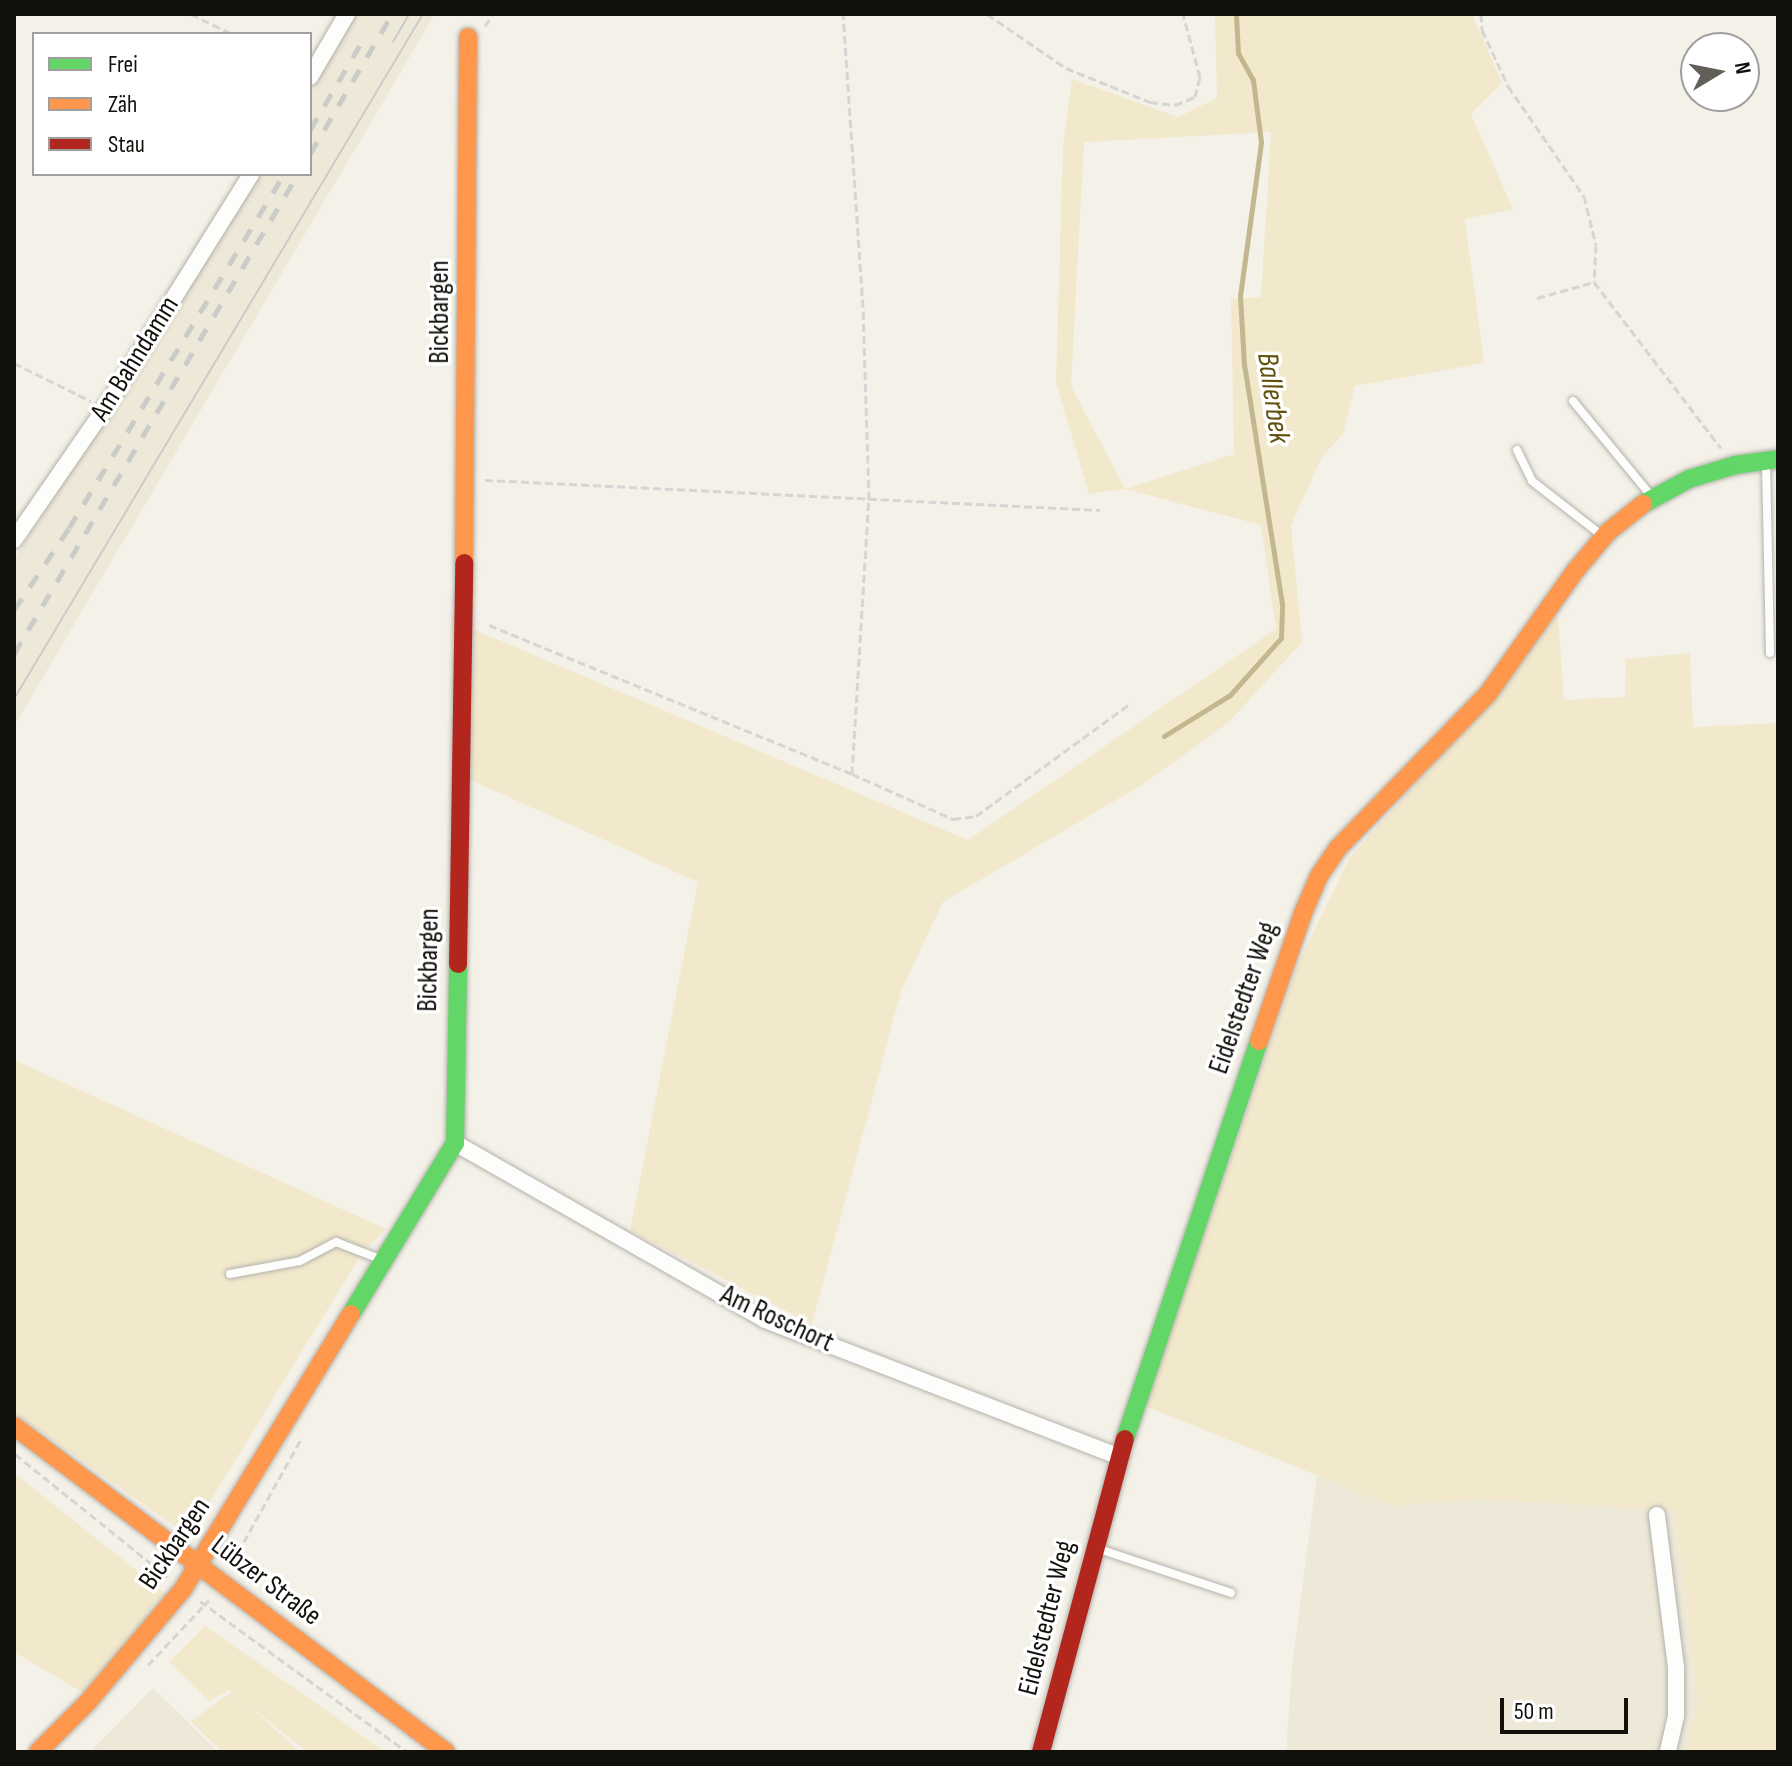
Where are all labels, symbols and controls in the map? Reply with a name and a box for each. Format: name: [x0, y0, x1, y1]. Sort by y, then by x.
legend: [32, 32, 312, 176]
north arrow: [1680, 32, 1760, 112]
text: Frei: [108, 50, 138, 79]
text: N: [1728, 60, 1756, 76]
text: Zäh: [108, 90, 137, 119]
text: Stau: [108, 130, 145, 159]
street label: Bickbargen: [423, 260, 457, 364]
street label: Am Bahndamm: [83, 290, 187, 428]
water label: Ballerbek: [1249, 350, 1297, 446]
street label: Bickbargen: [411, 908, 447, 1012]
street label: Eidelstedter Weg: [1202, 918, 1286, 1078]
street label: Am Roschort: [715, 1278, 839, 1360]
street label: Bickbargen: [132, 1492, 218, 1596]
street label: Lübzer Straße: [204, 1529, 328, 1633]
street label: Eidelstedter Weg: [1012, 1537, 1082, 1699]
scale bar: [1504, 1682, 1632, 1732]
text: 50 m: [1514, 1697, 1554, 1726]

